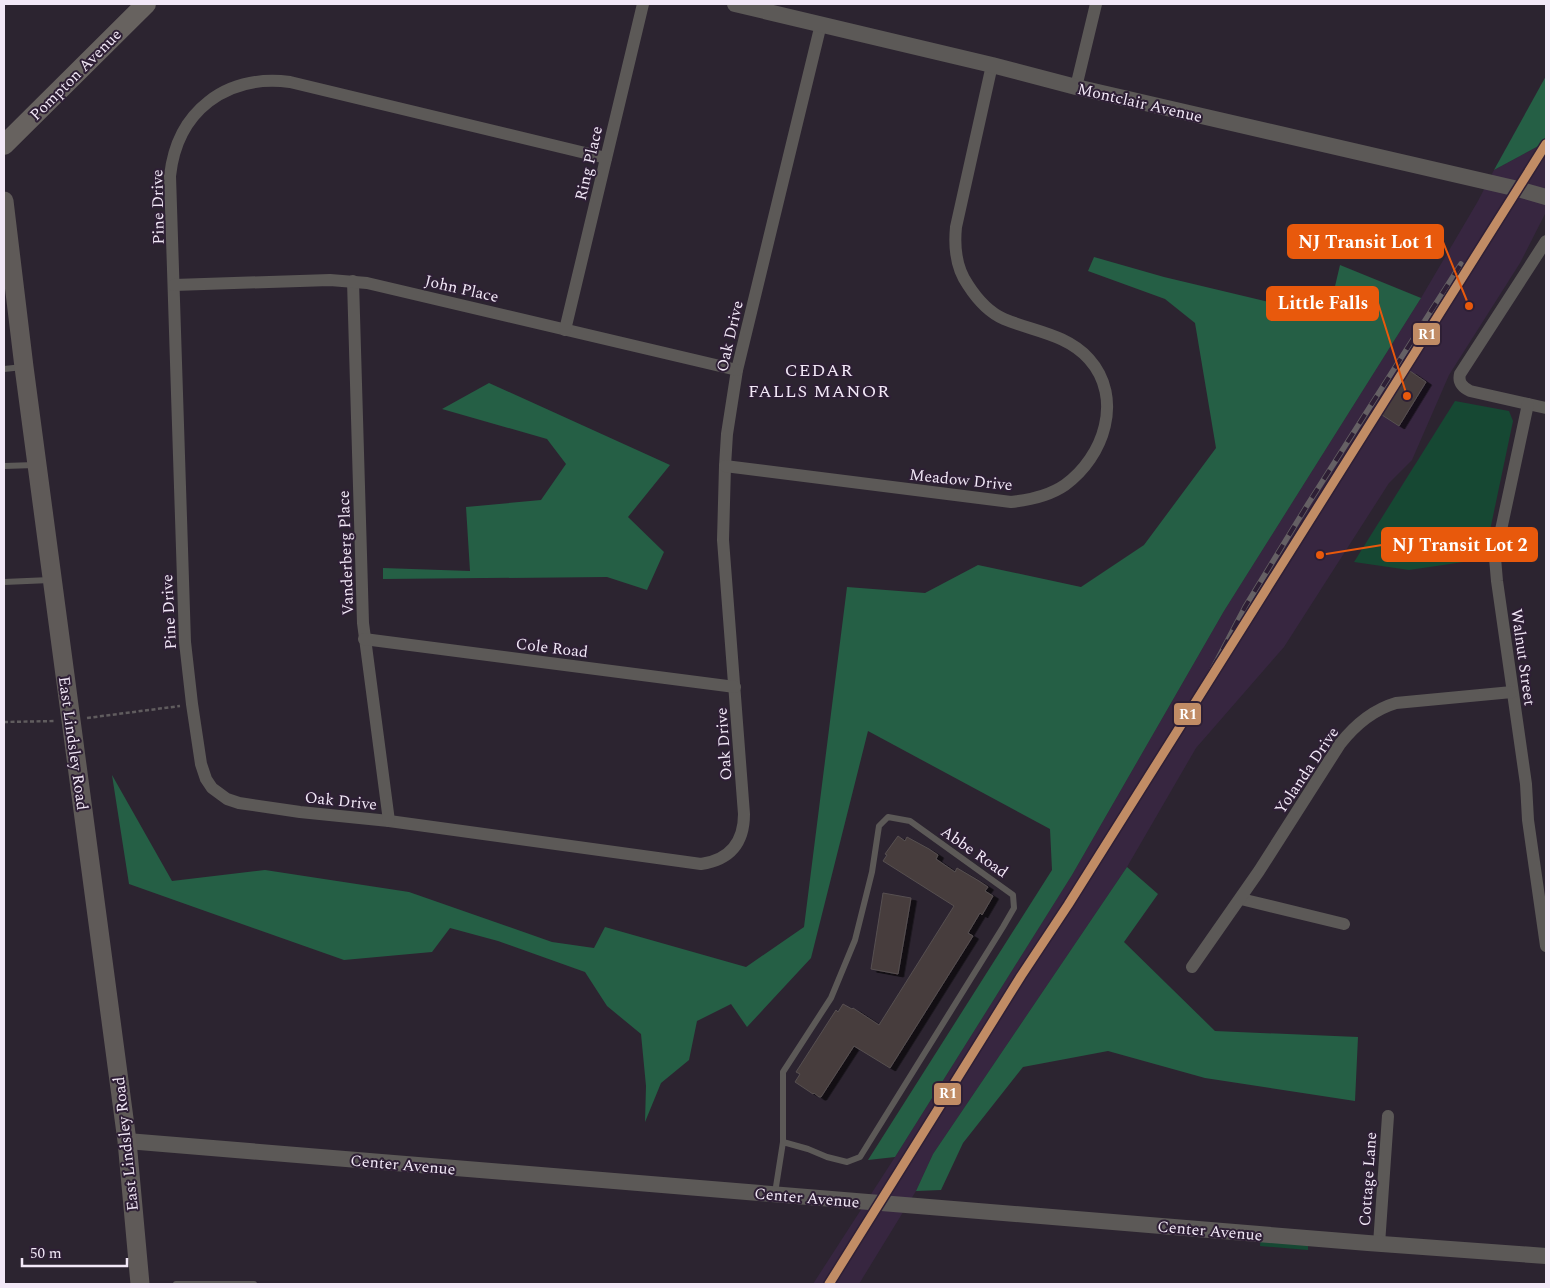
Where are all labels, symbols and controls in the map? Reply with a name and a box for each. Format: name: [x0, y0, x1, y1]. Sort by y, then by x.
street label: Pompton Avenue: [24, 23, 127, 126]
street label: Montclair Avenue: [1075, 77, 1205, 129]
street label: Ring Place: [569, 124, 609, 203]
street label: Pine Drive: [145, 169, 171, 245]
callout: NJ Transit Lot 1: [1288, 225, 1443, 258]
text: NJ Transit Lot 1: [1298, 229, 1434, 256]
street label: John Place: [422, 269, 501, 309]
callout: Little Falls: [1267, 287, 1378, 320]
text: Little Falls: [1278, 290, 1368, 317]
street label: Oak Drive: [710, 298, 750, 374]
line badge: R1: [1412, 322, 1441, 346]
text: R1: [1418, 324, 1436, 345]
district label: CEDAR FALLS MANOR: [748, 357, 890, 405]
street label: Meadow Drive: [908, 463, 1014, 497]
street label: Vanderberg Place: [332, 490, 360, 616]
callout: NJ Transit Lot 2: [1382, 528, 1537, 561]
text: NJ Transit Lot 2: [1392, 532, 1528, 559]
street label: Pine Drive: [155, 574, 183, 650]
street label: Walnut Street: [1504, 607, 1542, 708]
street label: Cole Road: [514, 632, 590, 664]
street label: East Lindsley Road: [52, 675, 94, 812]
line badge: R1: [1173, 702, 1202, 726]
text: R1: [1179, 704, 1197, 725]
street label: Oak Drive: [709, 707, 739, 781]
street label: Yolanda Drive: [1269, 722, 1345, 819]
street label: Oak Drive: [303, 785, 378, 817]
street label: Abbe Road: [936, 820, 1013, 884]
street label: East Lindsley Road: [107, 1075, 145, 1212]
line badge: R1: [933, 1082, 962, 1106]
text: R1: [939, 1083, 957, 1104]
street label: Cottage Lane: [1353, 1131, 1383, 1227]
street label: Center Avenue: [349, 1148, 456, 1182]
street label: Center Avenue: [753, 1181, 860, 1215]
street label: Center Avenue: [1156, 1214, 1263, 1248]
scale bar: [22, 1236, 128, 1268]
text: 50 m: [30, 1242, 62, 1265]

